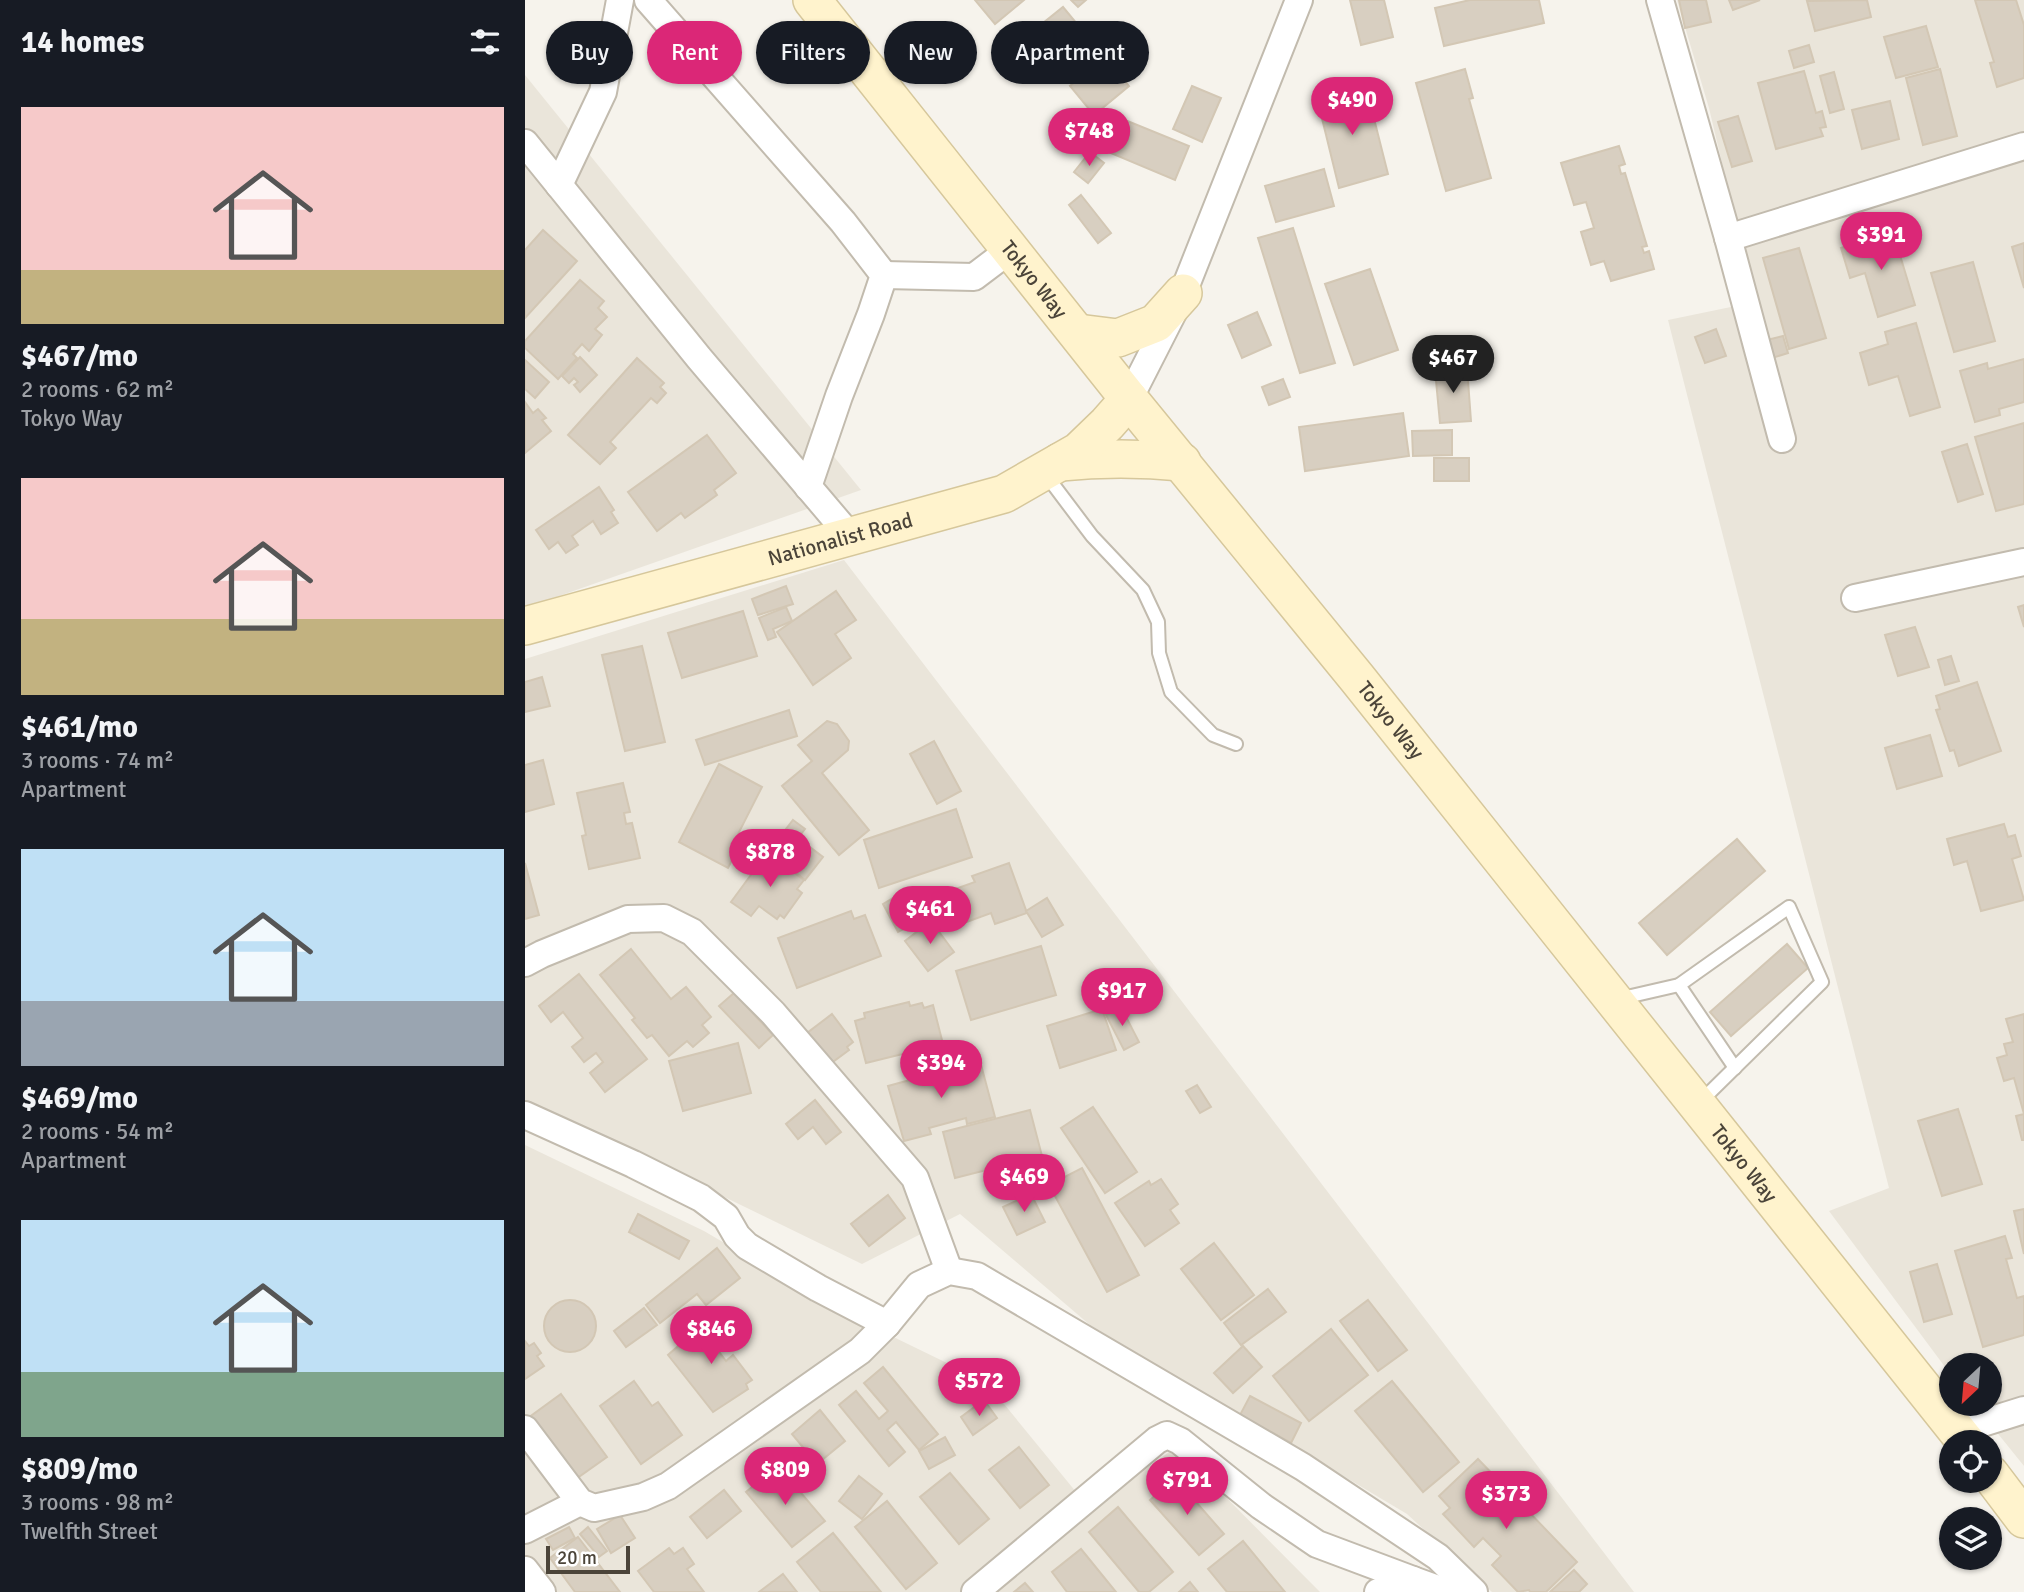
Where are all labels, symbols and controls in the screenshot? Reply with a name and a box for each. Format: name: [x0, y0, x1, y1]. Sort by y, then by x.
chip: Buy: [546, 21, 633, 84]
chip: Rent: [647, 21, 742, 84]
chip: Filters: [756, 21, 870, 84]
chip: New: [884, 21, 977, 84]
chip: Apartment: [991, 21, 1149, 84]
icon: filters: [466, 23, 504, 61]
text: 14 homes: [21, 24, 144, 61]
pin: $490: [1311, 78, 1393, 137]
text: $490: [1327, 85, 1377, 114]
pin: $748: [1048, 108, 1130, 168]
text: $748: [1064, 116, 1114, 145]
icon: home: [200, 152, 326, 278]
pin: $391: [1840, 212, 1922, 272]
text: $391: [1856, 220, 1906, 249]
street label: Tokyo Way: [995, 235, 1073, 324]
pin: $467: [1412, 336, 1494, 395]
text: $467/mo: [21, 338, 138, 375]
text: $467: [1428, 343, 1478, 372]
text: 2 rooms · 62 m²: [21, 375, 174, 404]
text: Tokyo Way: [21, 404, 122, 433]
street label: Nationalist Road: [765, 507, 915, 571]
icon: home: [200, 523, 326, 649]
street label: Tokyo Way: [1352, 676, 1430, 765]
text: $461/mo: [21, 709, 138, 746]
text: 3 rooms · 74 m²: [21, 746, 174, 775]
text: Apartment: [21, 775, 126, 804]
pin: $878: [729, 830, 811, 889]
text: $878: [745, 837, 795, 866]
pin: $461: [889, 886, 971, 946]
icon: home: [200, 894, 326, 1020]
text: $461: [905, 894, 955, 923]
pin: $917: [1081, 968, 1163, 1028]
text: $917: [1097, 976, 1147, 1005]
pin: $394: [900, 1040, 982, 1100]
text: $394: [916, 1048, 966, 1077]
text: $469/mo: [21, 1080, 138, 1117]
text: 2 rooms · 54 m²: [21, 1117, 174, 1146]
street label: Tokyo Way: [1705, 1119, 1783, 1208]
text: Apartment: [21, 1146, 126, 1175]
pin: $469: [983, 1154, 1065, 1214]
text: $469: [999, 1162, 1049, 1191]
icon: home: [200, 1265, 326, 1391]
pin: $846: [670, 1306, 752, 1366]
text: $846: [686, 1314, 736, 1343]
north arrow: [1939, 1353, 2002, 1416]
map controls: [1939, 1353, 2002, 1570]
pin: $572: [938, 1358, 1020, 1418]
text: $572: [954, 1366, 1004, 1395]
button: locate: [1939, 1430, 2002, 1493]
pin: $809: [744, 1448, 826, 1507]
text: $809/mo: [21, 1451, 138, 1488]
text: $809: [760, 1455, 810, 1484]
pin: $791: [1146, 1458, 1228, 1517]
text: $791: [1162, 1465, 1212, 1494]
pin: $373: [1465, 1472, 1547, 1531]
text: $373: [1481, 1479, 1531, 1508]
text: 3 rooms · 98 m²: [21, 1488, 174, 1517]
button: layers: [1939, 1507, 2002, 1570]
text: Twelfth Street: [21, 1517, 158, 1546]
scale bar: [546, 1543, 630, 1575]
text: 20 m: [557, 1546, 597, 1570]

